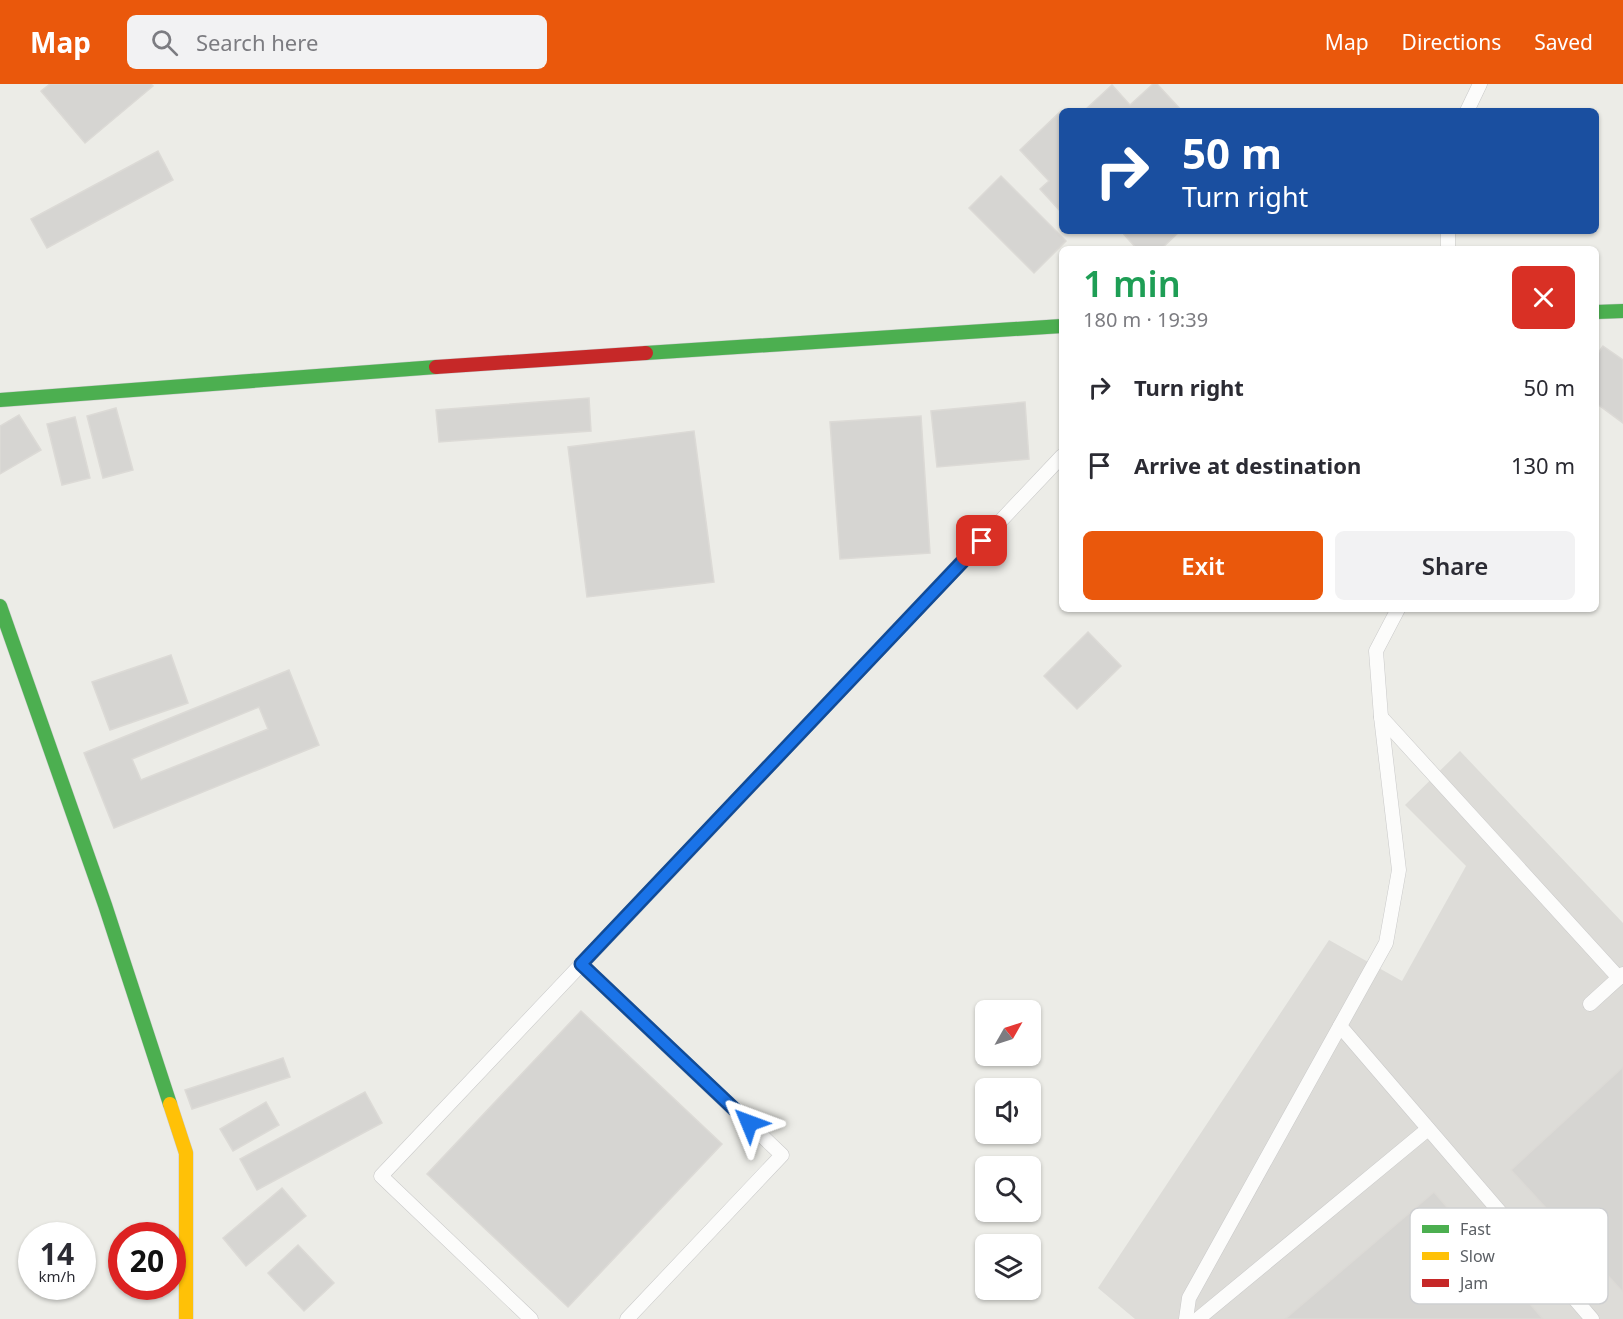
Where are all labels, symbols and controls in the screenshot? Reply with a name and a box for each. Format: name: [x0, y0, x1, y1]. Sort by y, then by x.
search box: [127, 15, 547, 69]
text: Map: [30, 23, 91, 61]
icon: search: [148, 26, 181, 59]
text: Search here: [196, 27, 318, 57]
text: Map: [1325, 28, 1369, 56]
text: Directions: [1402, 28, 1501, 56]
text: Saved: [1534, 28, 1593, 56]
text: 50 m: [1182, 124, 1282, 181]
icon: right: [1083, 132, 1161, 210]
text: Turn right: [1182, 178, 1308, 215]
text: 1 min: [1083, 259, 1181, 308]
button: close: [1512, 266, 1575, 329]
text: 180 m · 19:39: [1083, 306, 1208, 333]
icon: right: [1083, 371, 1116, 404]
text: Turn right: [1134, 372, 1244, 402]
text: 50 m: [1524, 372, 1575, 402]
icon: arrive: [1083, 449, 1116, 482]
text: Arrive at destination: [1134, 450, 1361, 480]
text: 130 m: [1511, 450, 1575, 480]
pin: [956, 515, 1007, 566]
icon: arrive: [965, 524, 998, 557]
button: Exit: [1083, 531, 1323, 600]
button: Share: [1335, 531, 1575, 600]
north arrow: [975, 1000, 1041, 1066]
map controls: [975, 1000, 1041, 1300]
button: sound: [975, 1078, 1041, 1144]
position arrow: [717, 1091, 781, 1155]
button: search: [975, 1156, 1041, 1222]
legend: [1410, 1208, 1608, 1304]
text: Fast: [1460, 1218, 1491, 1240]
speed limit sign: 20: [108, 1222, 186, 1300]
text: 14: [40, 1233, 74, 1274]
button: layers: [975, 1234, 1041, 1300]
text: Slow: [1460, 1245, 1495, 1267]
text: km/h: [39, 1266, 75, 1286]
text: Jam: [1458, 1272, 1488, 1294]

